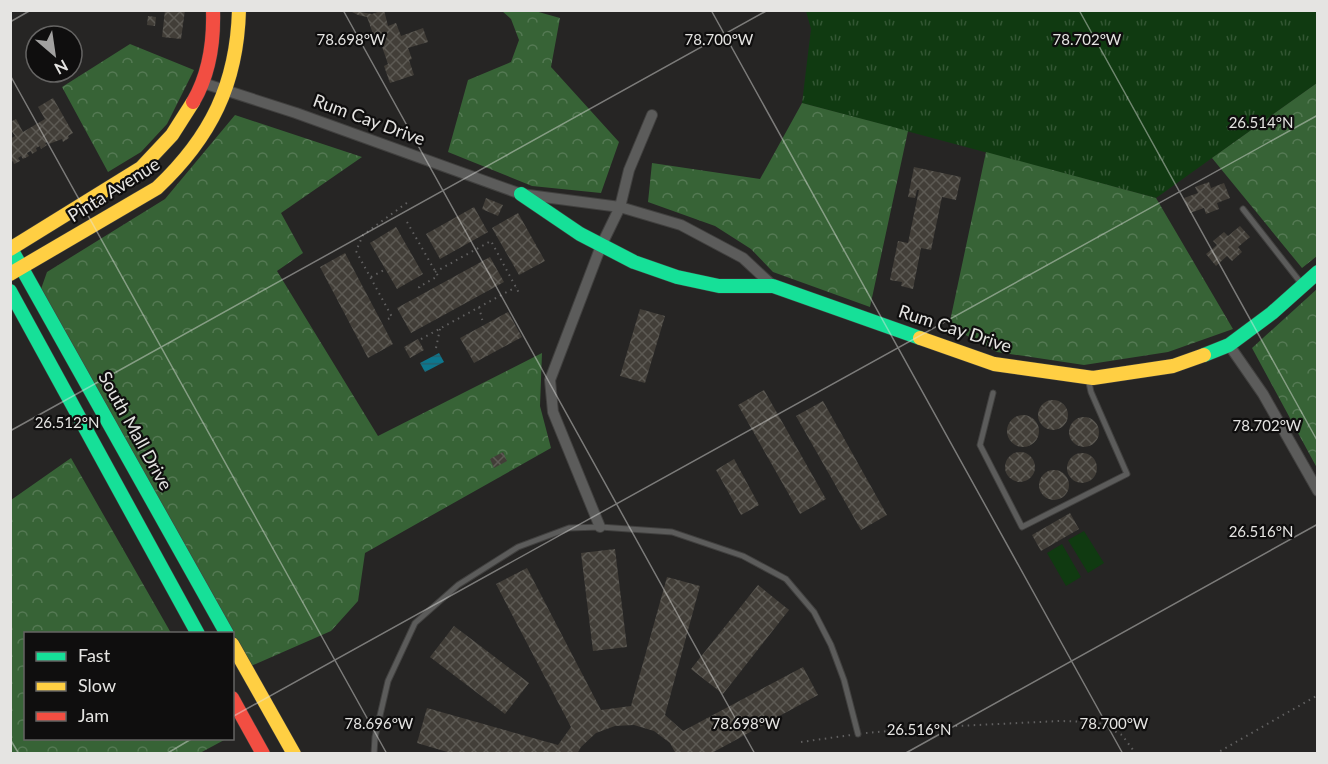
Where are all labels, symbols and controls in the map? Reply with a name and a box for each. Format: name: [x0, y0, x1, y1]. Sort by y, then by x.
north arrow: [24, 24, 84, 84]
text: 78.698°W: [317, 30, 386, 48]
text: 78.700°W: [685, 30, 754, 48]
text: 78.702°W: [1053, 30, 1122, 48]
text: N: [52, 56, 72, 79]
street label: Rum Cay Drive: [310, 89, 428, 149]
text: 26.514°N: [1229, 113, 1293, 131]
street label: Pinta Avenue: [64, 152, 163, 226]
street label: Rum Cay Drive: [896, 299, 1015, 357]
street label: South Mall Drive: [94, 367, 178, 494]
text: 26.512°N: [35, 413, 99, 431]
text: 78.702°W: [1233, 416, 1302, 434]
text: 26.516°N: [1229, 522, 1293, 540]
legend: [24, 632, 234, 740]
text: Fast: [78, 644, 111, 666]
text: Slow: [78, 674, 116, 696]
text: Jam: [78, 704, 109, 726]
text: 78.696°W: [345, 714, 414, 732]
text: 78.698°W: [712, 714, 781, 732]
text: 78.700°W: [1080, 714, 1149, 732]
text: 26.516°N: [887, 720, 951, 738]

